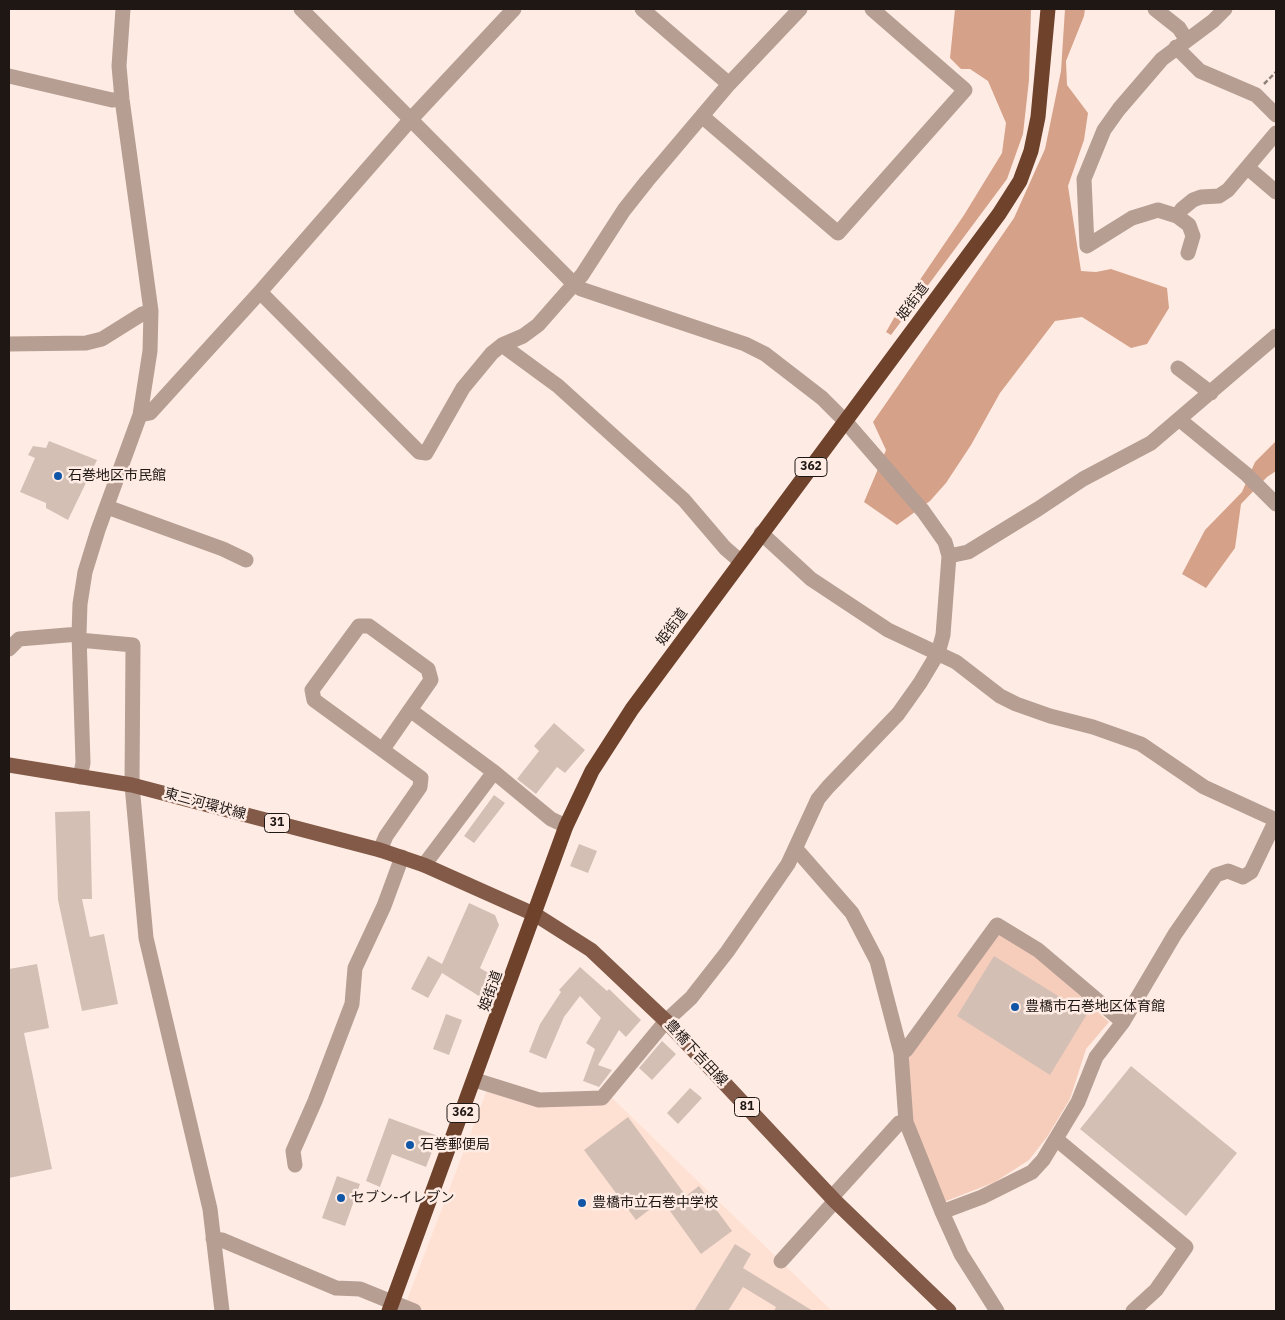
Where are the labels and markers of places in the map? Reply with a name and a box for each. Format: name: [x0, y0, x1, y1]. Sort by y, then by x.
place label: 石巻地区市民館: [68, 468, 166, 484]
marker: 石巻地区市民館: [52, 470, 64, 482]
place label: 豊橋市石巻地区体育館: [1025, 999, 1165, 1015]
marker: 豊橋市石巻地区体育館: [1009, 1001, 1021, 1013]
place label: 石巻郵便局: [420, 1137, 490, 1153]
marker: 石巻郵便局: [404, 1139, 416, 1151]
place label: セブン-イレブン: [351, 1190, 455, 1206]
marker: セブン-イレブン: [335, 1192, 347, 1204]
place label: 豊橋市立石巻中学校: [592, 1195, 718, 1211]
marker: 豊橋市立石巻中学校: [576, 1197, 588, 1209]

